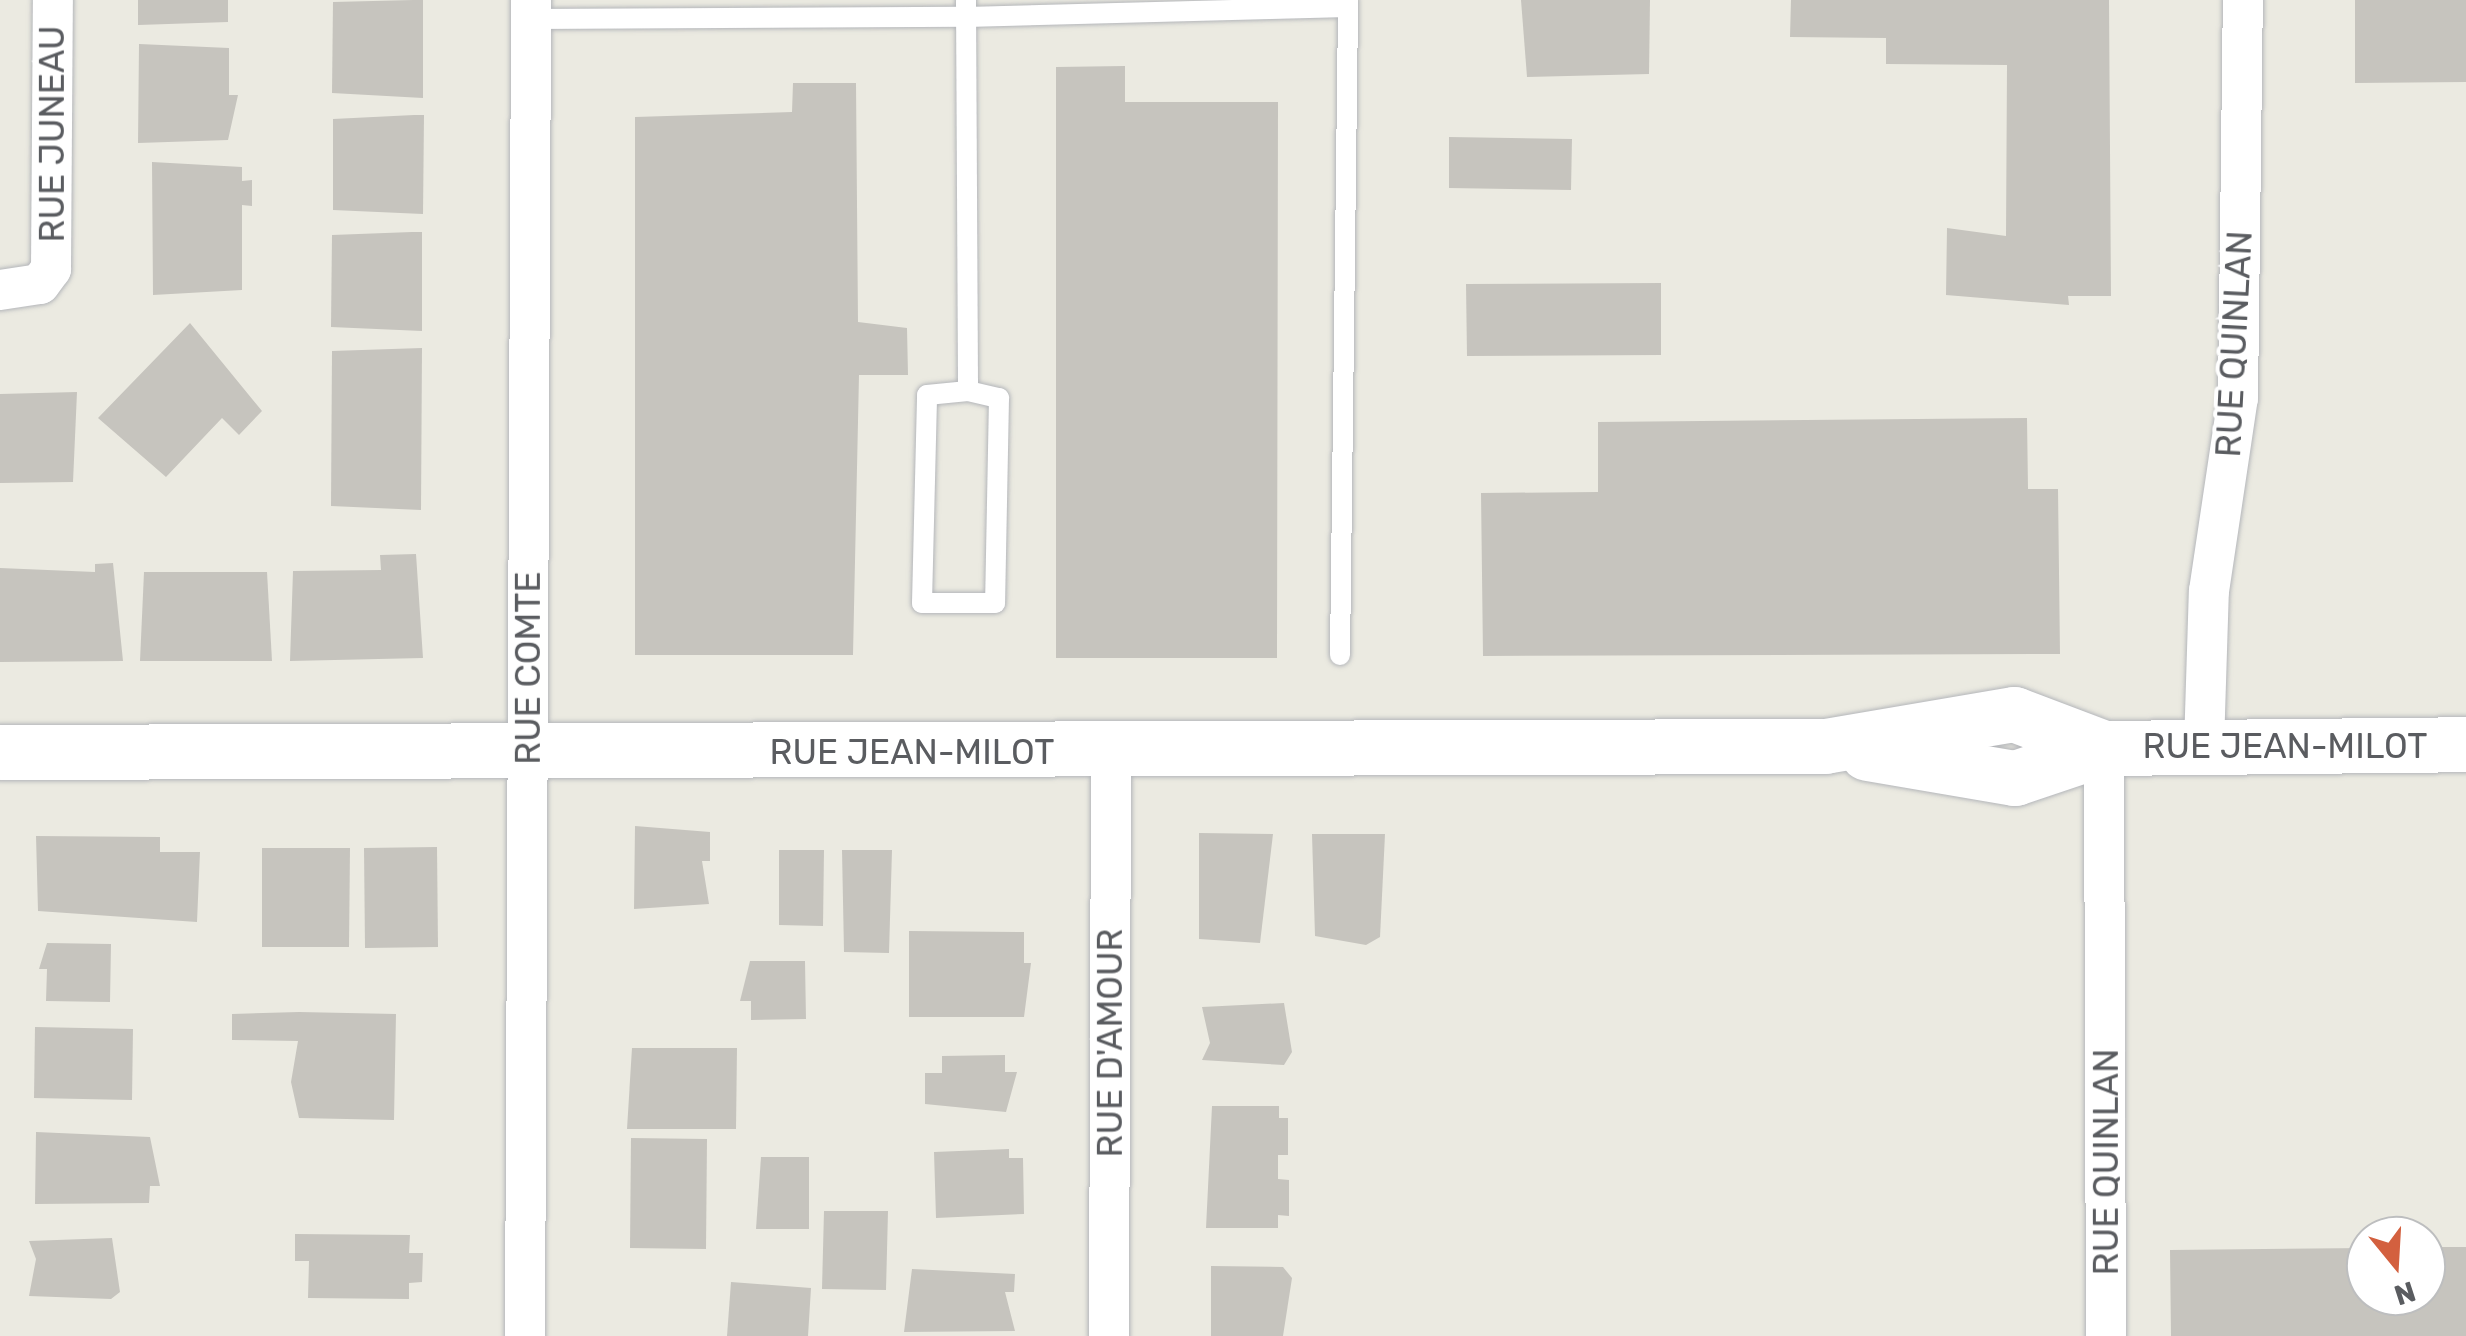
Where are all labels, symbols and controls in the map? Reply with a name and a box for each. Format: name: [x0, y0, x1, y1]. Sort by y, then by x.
street label: RUE JUNEAU: [31, 25, 73, 243]
street label: RUE QUINLAN: [2207, 230, 2261, 458]
street label: RUE COMTE: [507, 571, 549, 765]
street label: RUE JEAN-MILOT: [2143, 725, 2427, 767]
street label: RUE JEAN-MILOT: [770, 731, 1054, 773]
street label: RUE D'AMOUR: [1089, 928, 1131, 1158]
street label: RUE QUINLAN: [2085, 1049, 2127, 1275]
north arrow: [2346, 1216, 2446, 1316]
text: N: [2390, 1274, 2419, 1312]

